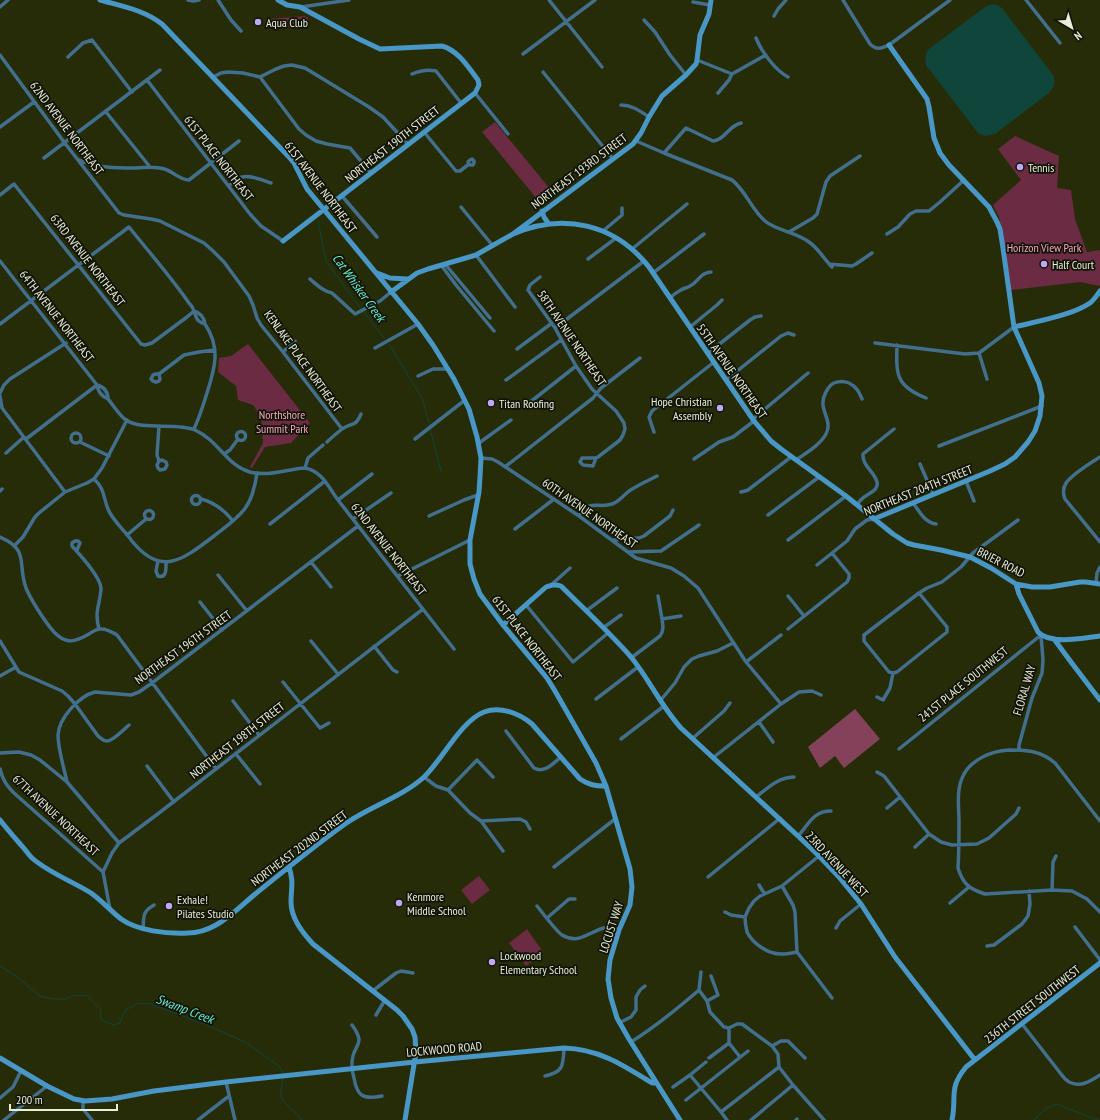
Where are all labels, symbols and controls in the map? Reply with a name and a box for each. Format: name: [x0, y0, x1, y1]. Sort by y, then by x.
north arrow: [1052, 8, 1092, 48]
place label: Aqua Club: [266, 15, 308, 30]
marker: Aqua Club: [253, 17, 263, 27]
text: N: [1071, 29, 1085, 43]
street label: 62ND AVENUE NORTHEAST: [27, 78, 108, 178]
street label: NORTHEAST 190TH STREET: [342, 102, 443, 186]
street label: 61ST PLACE NORTHEAST: [181, 112, 257, 204]
street label: NORTHEAST 193RD STREET: [528, 130, 630, 212]
street label: 61ST AVENUE NORTHEAST: [282, 138, 361, 236]
place label: Tennis: [1028, 160, 1054, 175]
marker: Tennis: [1015, 162, 1025, 172]
street label: 63RD AVENUE NORTHEAST: [47, 211, 129, 310]
park label: Horizon View Park: [1007, 240, 1082, 255]
water label: Cat Whisker Creek: [328, 250, 391, 327]
place label: Half Court: [1052, 257, 1095, 272]
marker: Half Court: [1039, 259, 1049, 269]
street label: 64TH AVENUE NORTHEAST: [16, 267, 98, 365]
street label: 58TH AVENUE NORTHEAST: [534, 287, 610, 389]
street label: KENLAKE PLACE NORTHEAST: [261, 307, 345, 415]
street label: 55TH AVENUE NORTHEAST: [694, 321, 771, 422]
place label: Hope Christian Assembly: [651, 394, 712, 423]
place label: Titan Roofing: [499, 396, 554, 411]
marker: Titan Roofing: [486, 398, 496, 408]
marker: Hope Christian Assembly: [715, 403, 725, 413]
park label: Northshore Summit Park: [256, 407, 308, 436]
street label: NORTHEAST 204TH STREET: [861, 461, 975, 519]
street label: 60TH AVENUE NORTHEAST: [540, 475, 641, 552]
street label: 62ND AVENUE NORTHEAST: [348, 500, 430, 599]
street label: BRIER ROAD: [975, 544, 1027, 580]
street label: 61ST PLACE NORTHEAST: [489, 592, 565, 684]
street label: NORTHEAST 196TH STREET: [132, 606, 235, 687]
street label: 241ST PLACE SOUTHWEST: [915, 643, 1012, 725]
street label: FLORAL WAY: [1009, 662, 1039, 717]
street label: NORTHEAST 198TH STREET: [187, 698, 288, 782]
street label: 67TH AVENUE NORTHEAST: [10, 771, 103, 859]
street label: NORTHEAST 202ND STREET: [248, 806, 351, 889]
street label: 23RD AVENUE WEST: [803, 828, 872, 901]
place label: Kenmore Middle School: [407, 889, 466, 918]
place label: Exhale! Pilates Studio: [177, 892, 234, 921]
marker: Kenmore Middle School: [394, 898, 404, 908]
street label: LOCUST WAY: [596, 899, 627, 955]
marker: Exhale! Pilates Studio: [164, 901, 174, 911]
place label: Lockwood Elementary School: [500, 948, 577, 977]
marker: Lockwood Elementary School: [487, 957, 497, 967]
street label: 236TH STREET SOUTHWEST: [981, 961, 1084, 1046]
water label: Swamp Creek: [154, 990, 218, 1028]
street label: LOCKWOOD ROAD: [406, 1038, 482, 1060]
scale bar: [10, 1086, 117, 1112]
text: 200 m: [16, 1092, 43, 1107]

